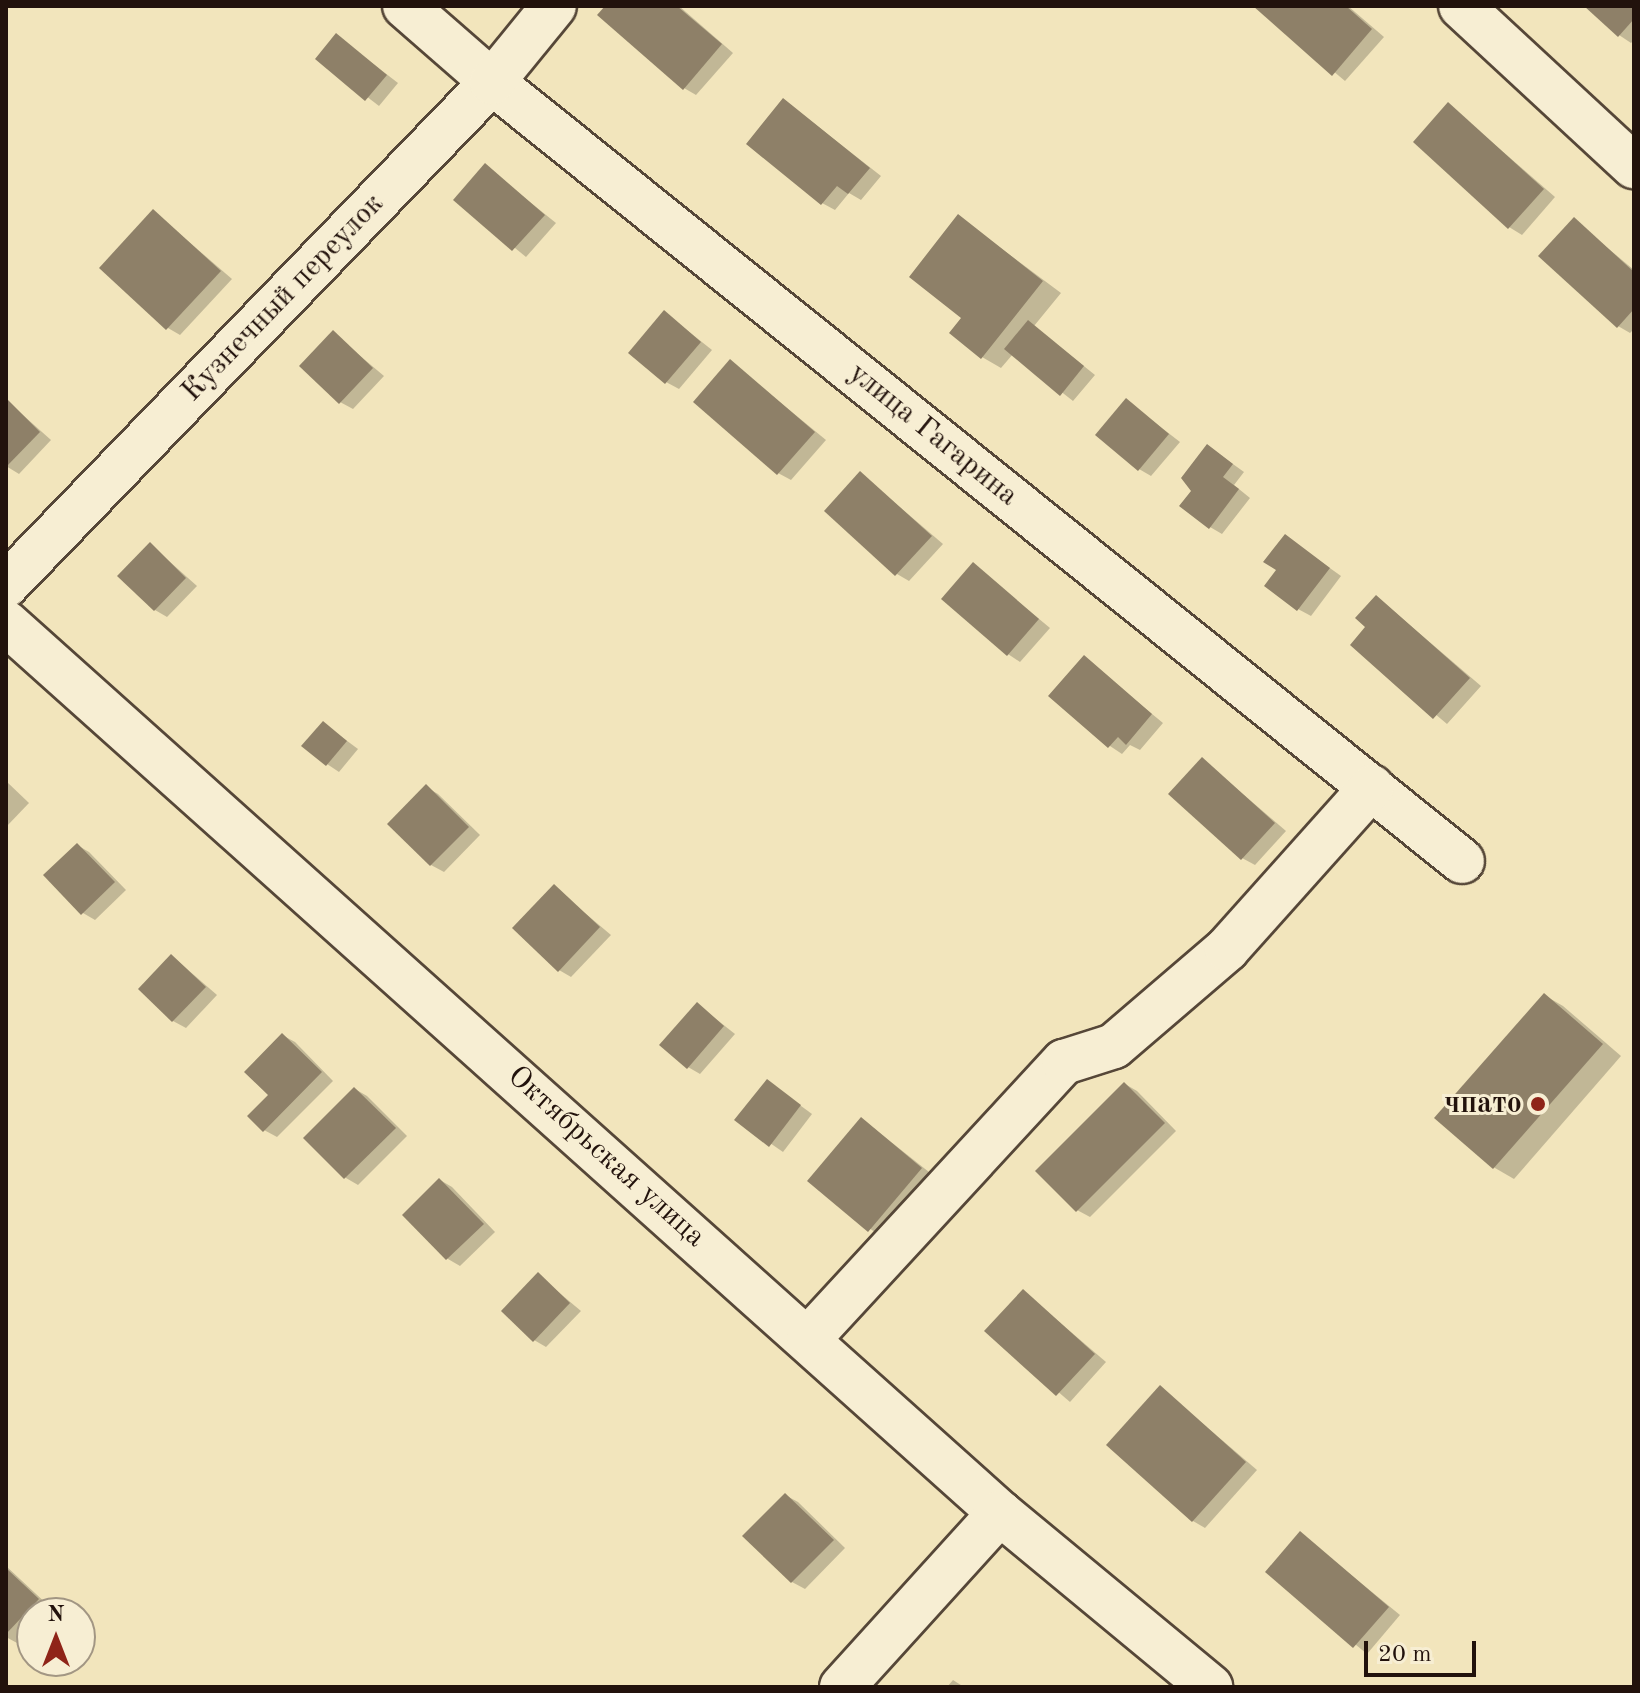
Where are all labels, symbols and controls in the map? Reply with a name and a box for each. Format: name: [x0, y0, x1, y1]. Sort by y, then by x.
street label: Кузнечный переулок: [174, 186, 392, 410]
street label: улица Гагарина: [841, 356, 1025, 514]
street label: Октябрьская улица: [500, 1059, 712, 1255]
place label: чпато: [1444, 1086, 1522, 1122]
marker: чпато: [1529, 1095, 1547, 1113]
north arrow: [16, 1597, 96, 1677]
text: N: [48, 1604, 64, 1626]
scale bar: [1368, 1625, 1480, 1675]
text: 20 m: [1378, 1643, 1432, 1667]

